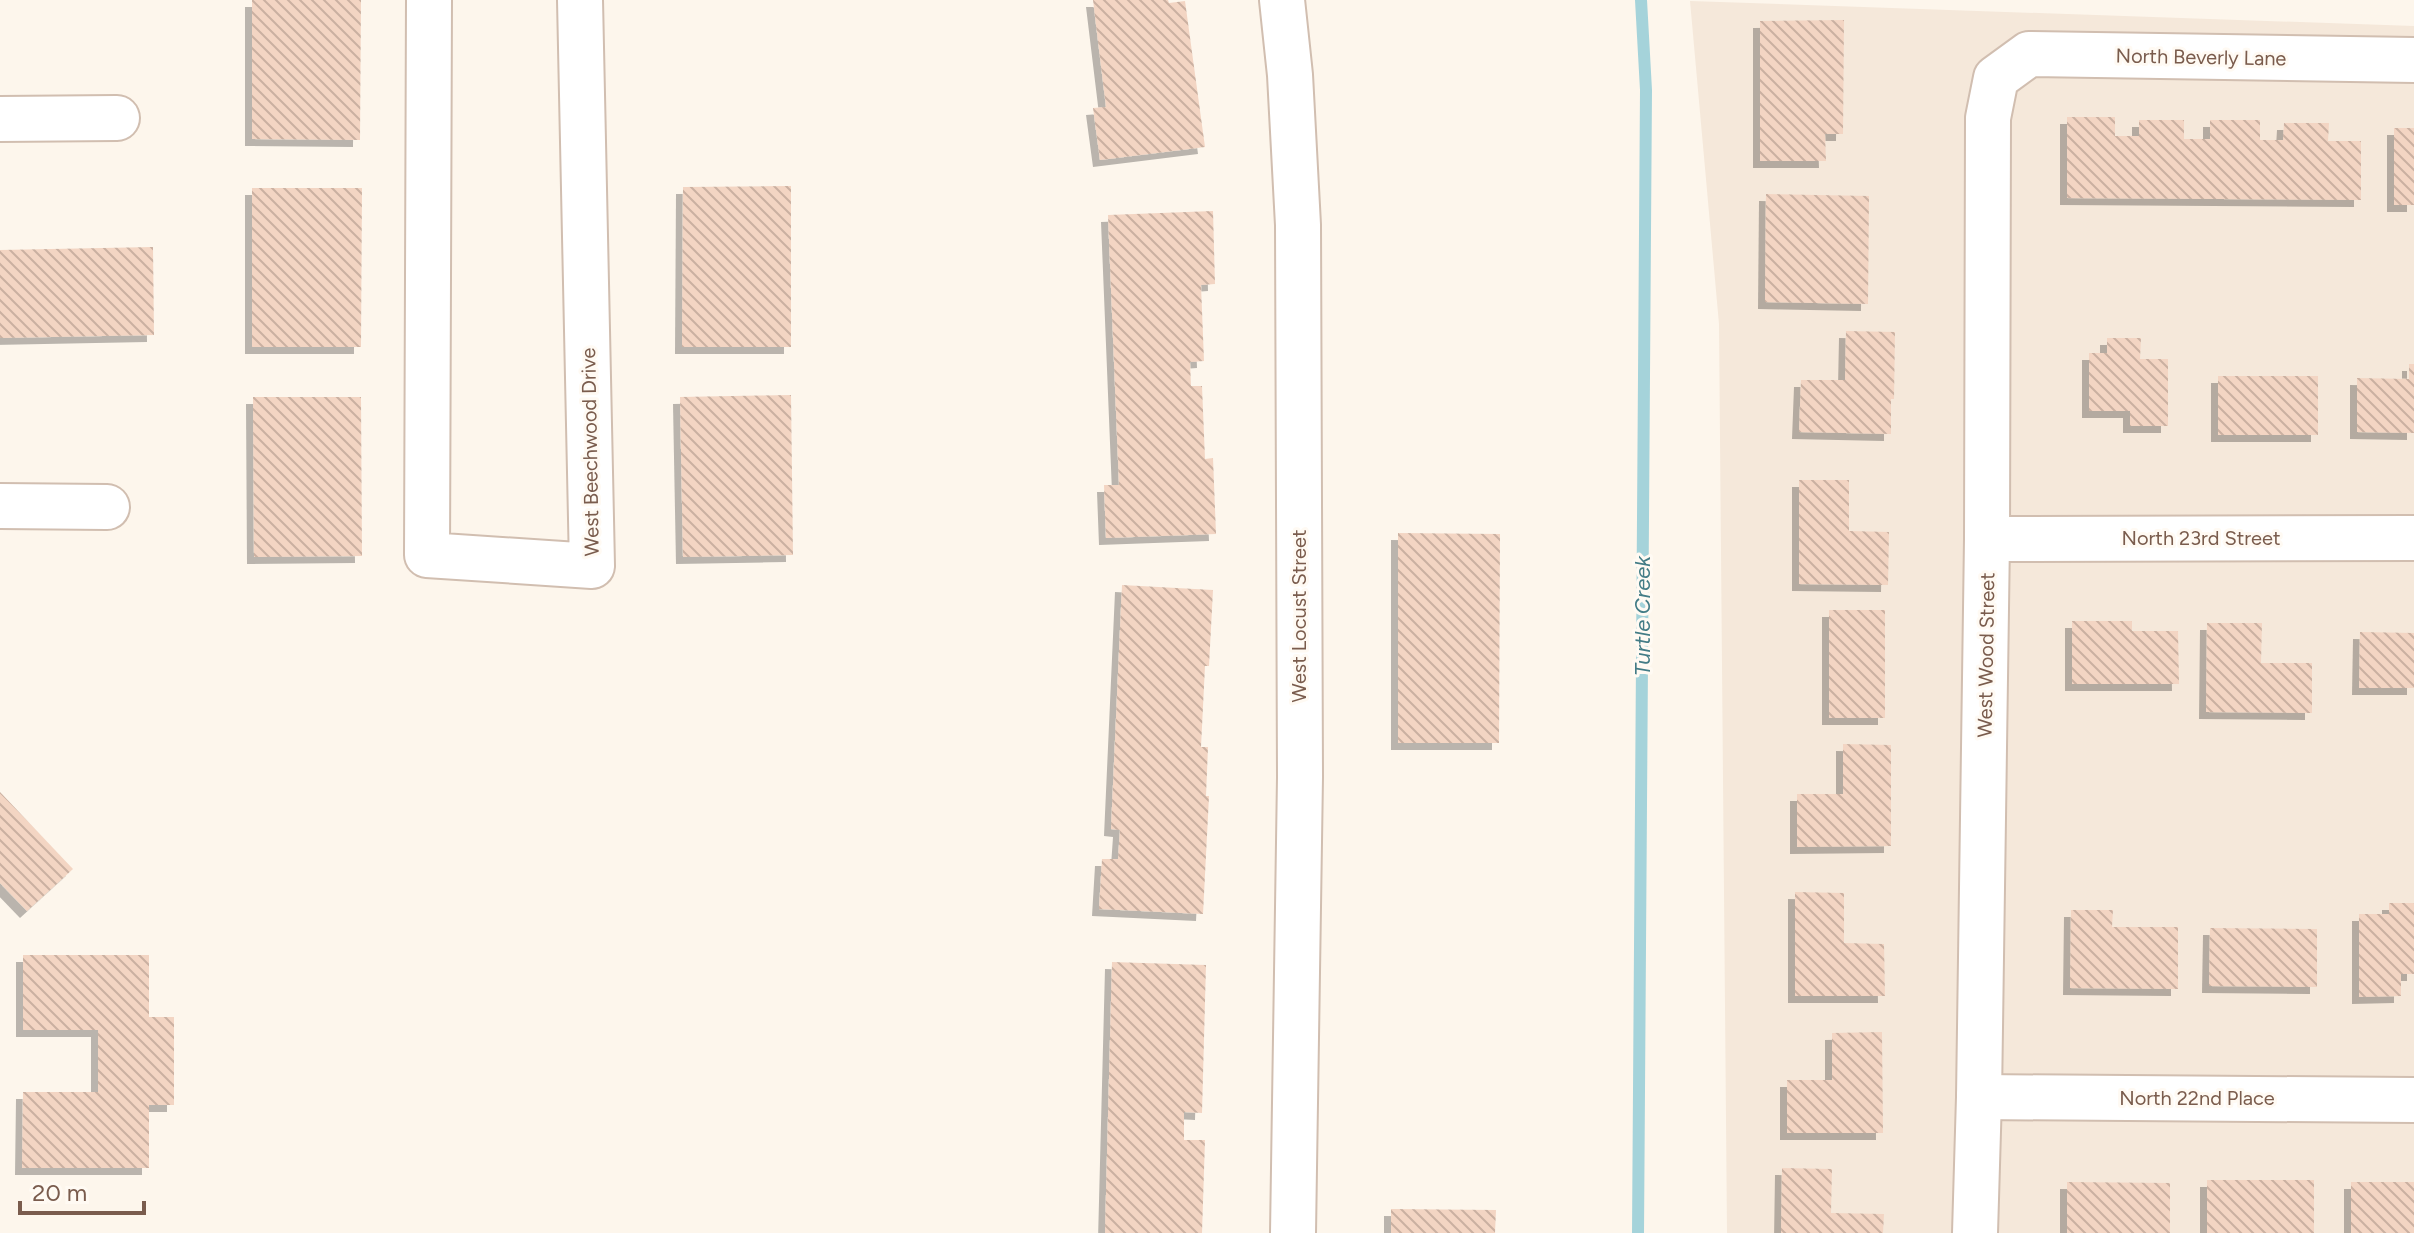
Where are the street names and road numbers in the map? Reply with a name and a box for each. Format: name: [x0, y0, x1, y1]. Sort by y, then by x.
street label: North Beverly Lane: [2115, 44, 2287, 70]
street label: West Beechwood Drive: [576, 347, 604, 556]
street label: North 23rd Street: [2122, 526, 2280, 550]
street label: West Locust Street: [1287, 530, 1311, 702]
street label: West Wood Street: [1973, 572, 1999, 738]
street label: North 22nd Place: [2119, 1086, 2275, 1110]

